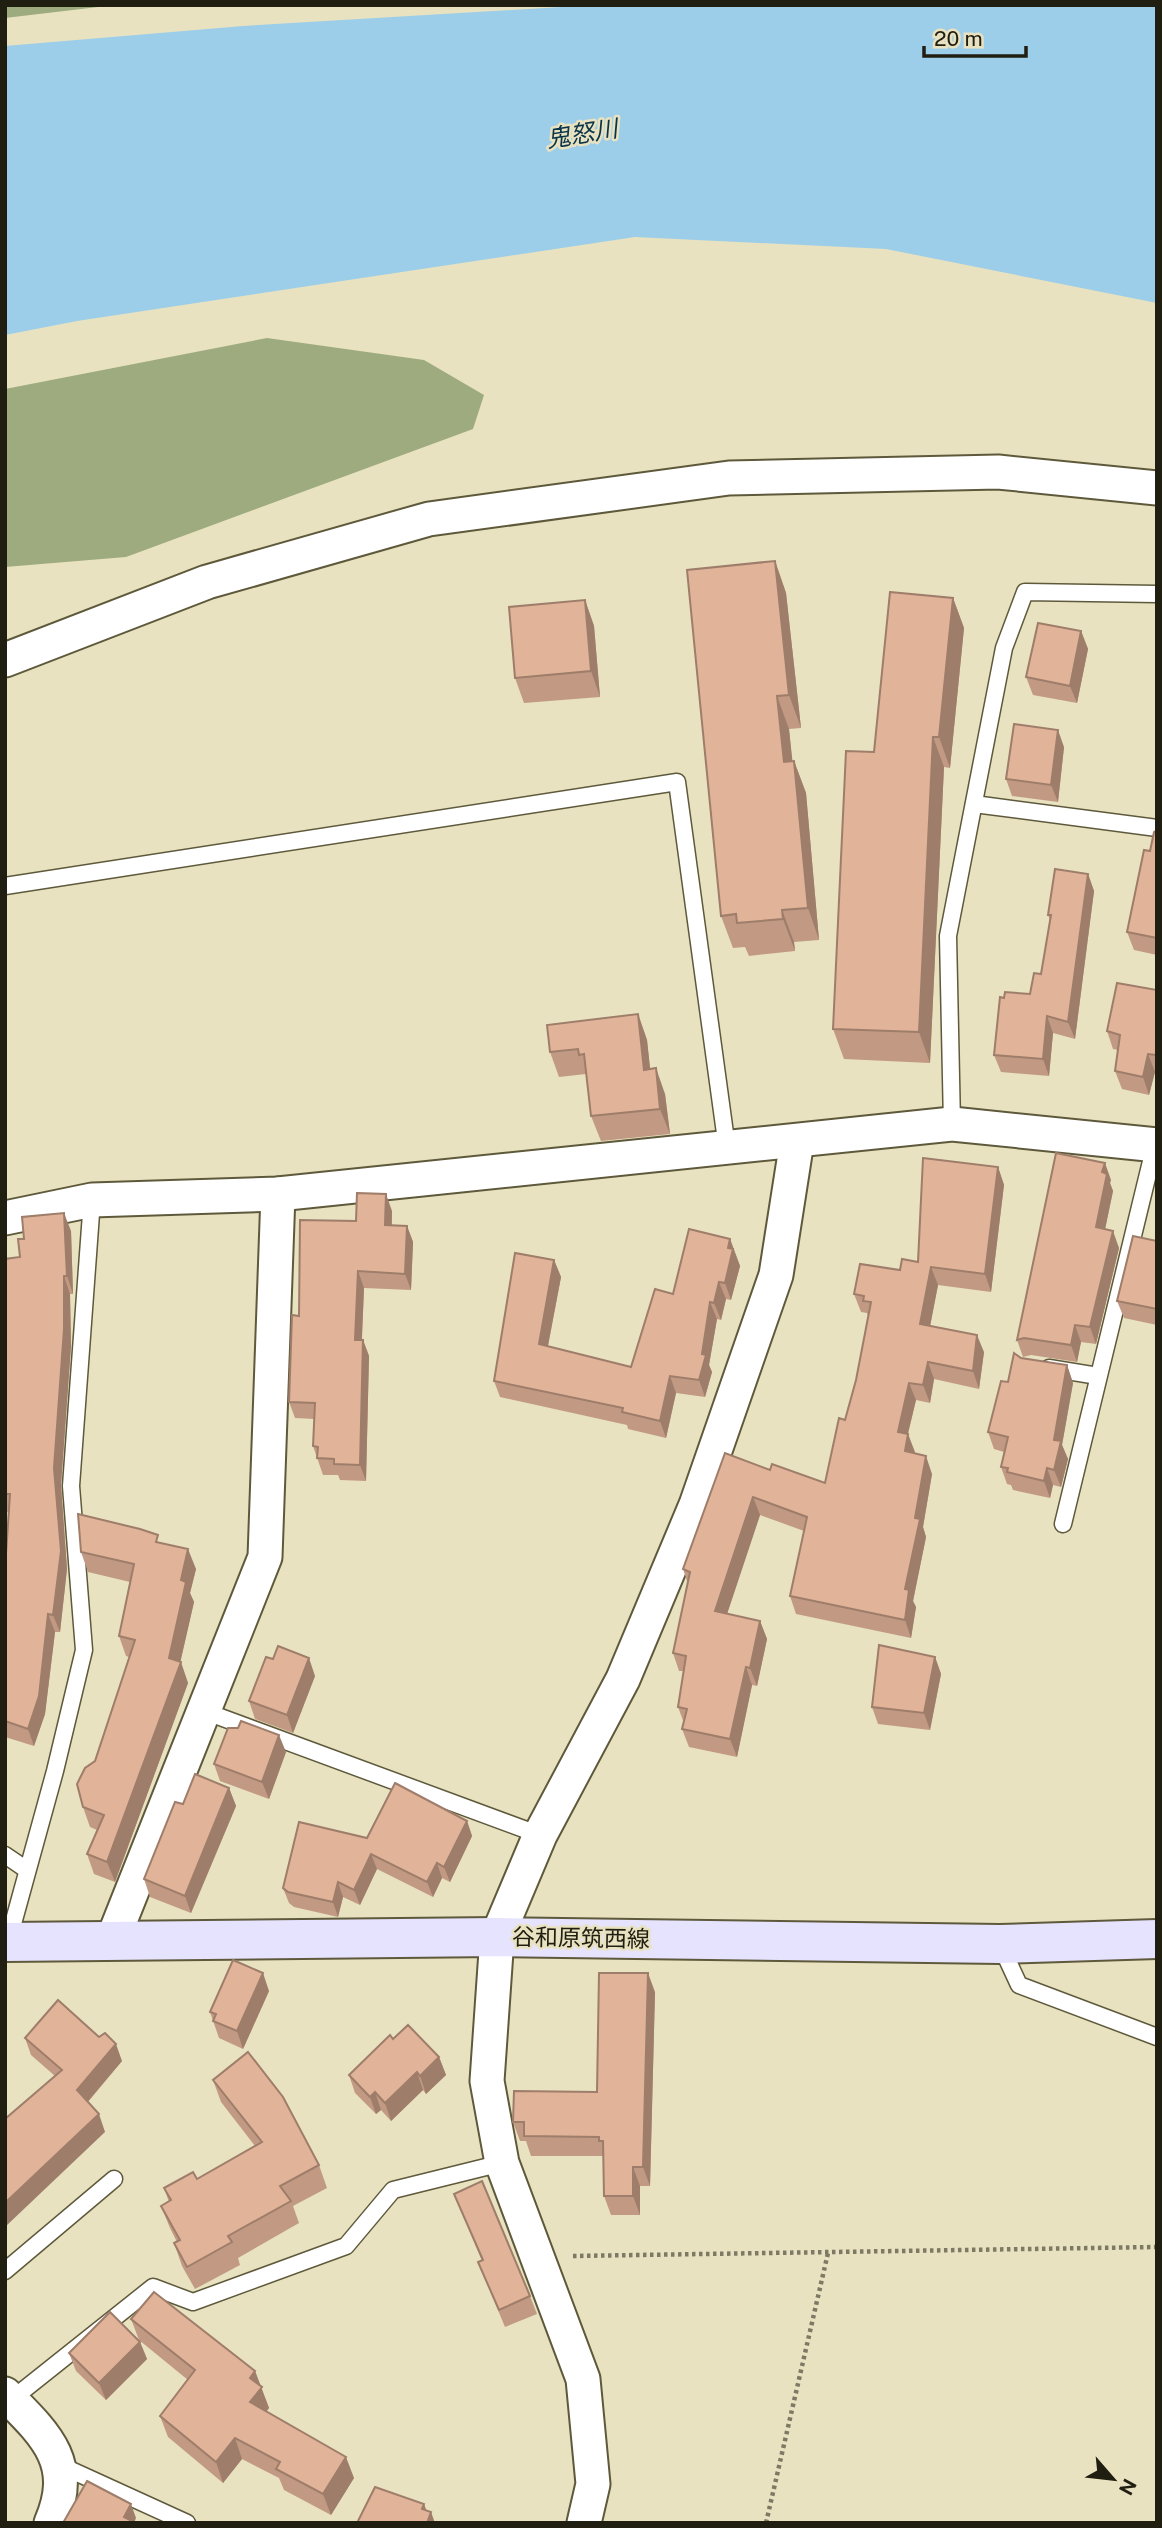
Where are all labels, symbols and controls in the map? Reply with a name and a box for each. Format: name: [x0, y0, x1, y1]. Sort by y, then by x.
scale bar: [924, 14, 1026, 58]
text: 20 m: [934, 26, 983, 51]
water label: 鬼怒川: [544, 113, 623, 152]
street label: 谷和原筑西線: [512, 1923, 650, 1952]
north arrow: [1078, 2444, 1148, 2514]
text: N: [1115, 2475, 1141, 2499]

